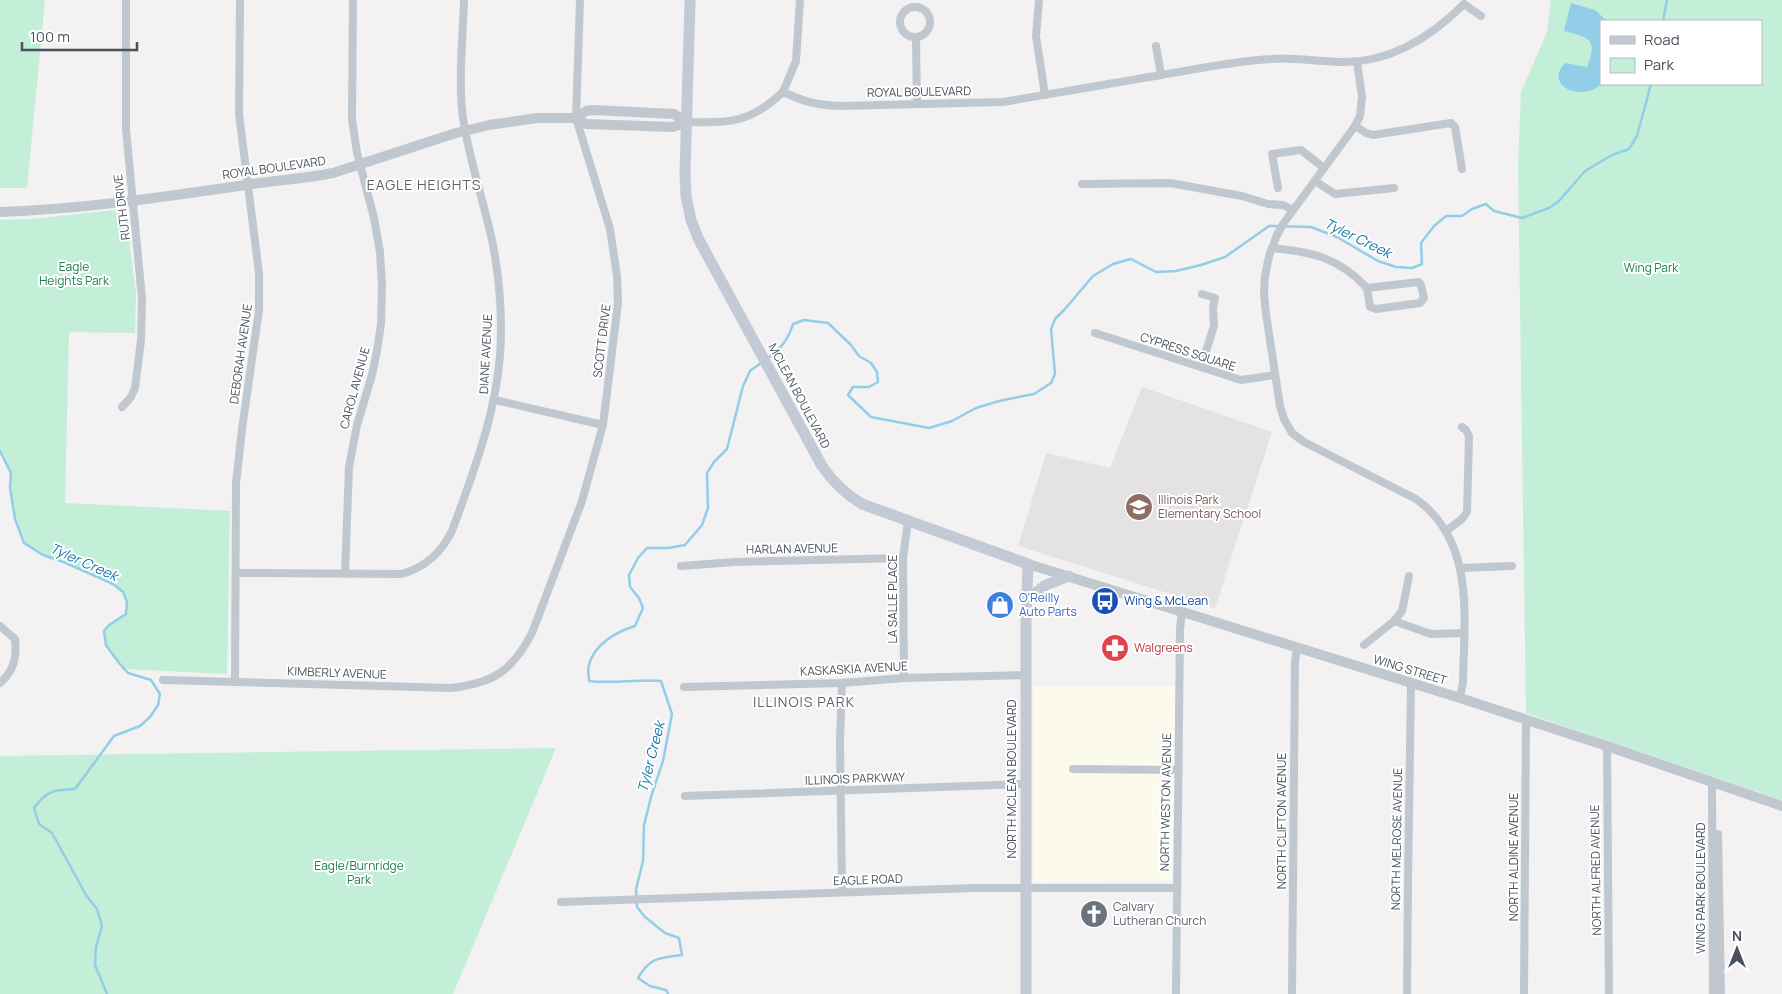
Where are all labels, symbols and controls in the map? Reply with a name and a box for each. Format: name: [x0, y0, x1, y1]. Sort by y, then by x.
scale bar: [22, 20, 138, 52]
legend: [1600, 20, 1762, 85]
text: 100 m: [30, 26, 70, 47]
text: Road: [1644, 29, 1680, 50]
text: Park: [1644, 54, 1674, 75]
street label: ROYAL BOULEVARD: [867, 82, 971, 101]
street label: ROYAL BOULEVARD: [221, 152, 327, 183]
street label: RUTH DRIVE: [109, 173, 134, 241]
district label: EAGLE HEIGHTS: [367, 175, 481, 194]
water label: Tyler Creek: [1322, 213, 1397, 263]
park label: Eagle Heights Park: [39, 258, 110, 289]
park label: Wing Park: [1624, 259, 1679, 276]
street label: DEBORAH AVENUE: [225, 303, 256, 405]
street label: SCOTT DRIVE: [589, 303, 614, 379]
street label: DIANE AVENUE: [475, 313, 496, 394]
street label: CYPRESS SQUARE: [1138, 328, 1238, 375]
street label: MCLEAN BOULEVARD: [764, 340, 834, 451]
street label: CAROL AVENUE: [335, 345, 374, 431]
place label: Illinois Park Elementary School: [1158, 491, 1261, 522]
school or university icon: Illinois Park Elementary School: [1124, 492, 1154, 522]
water label: Tyler Creek: [47, 538, 123, 586]
street label: HARLAN AVENUE: [746, 539, 838, 558]
street label: LA SALLE PLACE: [884, 554, 901, 643]
bus stop icon: Wing & McLean: [1090, 586, 1120, 616]
place label: O'Reilly Auto Parts: [1019, 589, 1077, 620]
shop icon: O'Reilly Auto Parts: [985, 590, 1015, 620]
place label: Wing & McLean: [1124, 592, 1208, 609]
pharmacy icon: Walgreens: [1100, 633, 1130, 663]
place label: Walgreens: [1134, 639, 1193, 656]
street label: WING STREET: [1371, 650, 1450, 689]
street label: KASKASKIA AVENUE: [800, 657, 909, 680]
street label: KIMBERLY AVENUE: [287, 662, 387, 683]
district label: ILLINOIS PARK: [753, 692, 855, 711]
street label: NORTH MCLEAN BOULEVARD: [1003, 699, 1020, 859]
water label: Tyler Creek: [633, 718, 669, 794]
street label: NORTH WESTON AVENUE: [1156, 733, 1175, 871]
street label: NORTH CLIFTON AVENUE: [1273, 753, 1290, 889]
street label: NORTH MELROSE AVENUE: [1387, 767, 1406, 910]
street label: ILLINOIS PARKWAY: [805, 768, 906, 789]
street label: NORTH ALDINE AVENUE: [1505, 793, 1522, 921]
street label: NORTH ALFRED AVENUE: [1586, 804, 1605, 936]
street label: WING PARK BOULEVARD: [1692, 822, 1709, 954]
park label: Eagle/Burnridge Park: [314, 857, 404, 888]
street label: EAGLE ROAD: [833, 870, 903, 889]
place label: Calvary Lutheran Church: [1113, 898, 1206, 929]
church icon: Calvary Lutheran Church: [1079, 899, 1109, 929]
north arrow: [1712, 924, 1762, 974]
text: N: [1732, 926, 1742, 945]

